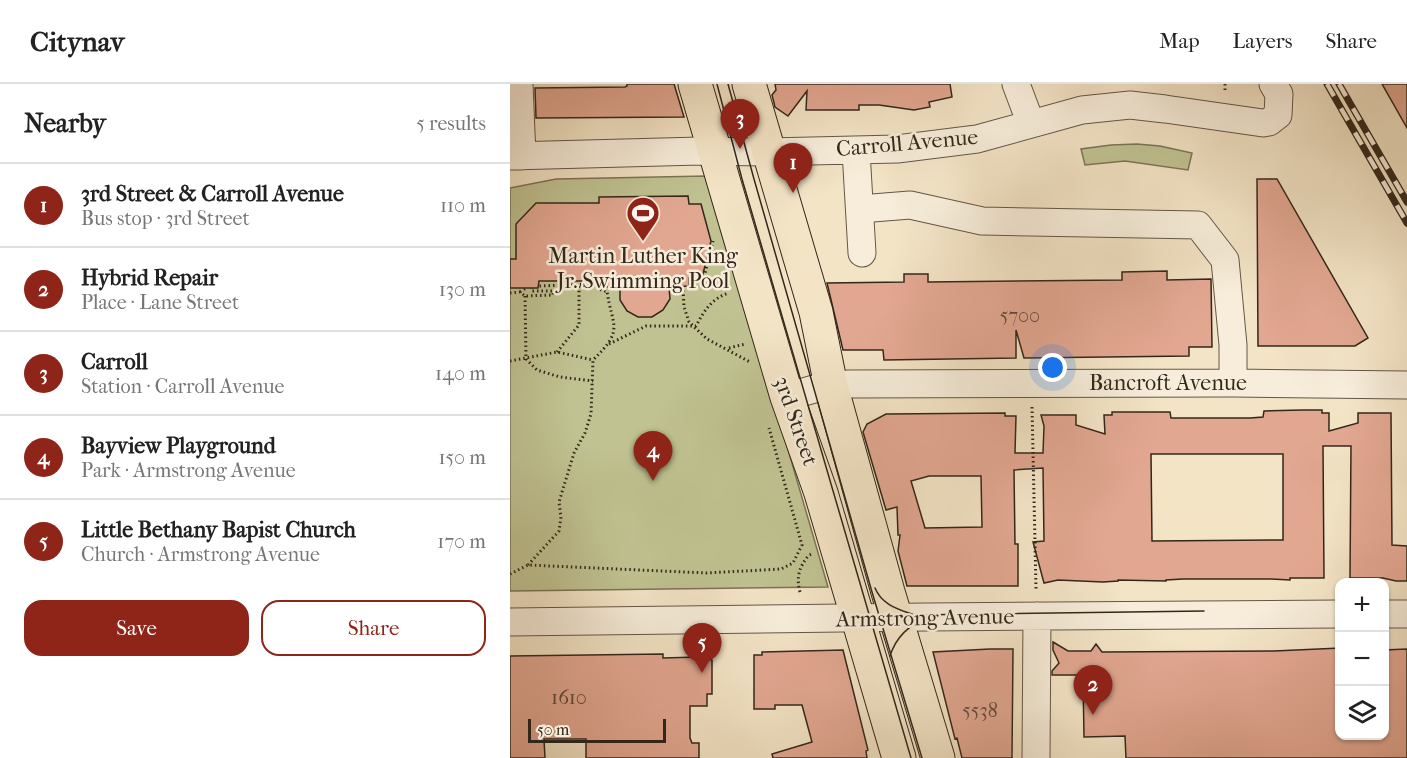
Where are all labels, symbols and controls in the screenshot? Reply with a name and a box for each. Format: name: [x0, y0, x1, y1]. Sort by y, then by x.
text: Citynav: [30, 25, 124, 58]
text: Map: [1159, 29, 1200, 53]
text: Layers: [1233, 29, 1292, 53]
text: Share: [1325, 29, 1377, 53]
pin: 3: [720, 100, 760, 149]
text: Nearby: [24, 108, 106, 139]
text: 5 results: [416, 112, 486, 135]
street label: Carroll Avenue: [835, 124, 979, 162]
pin: 1: [774, 144, 812, 193]
text: 3rd Street & Carroll Avenue: [81, 181, 344, 207]
text: 1: [40, 194, 47, 217]
text: 110 m: [440, 194, 486, 217]
sports icon: Martin Luther King Jr. Swimming Pool: [625, 195, 661, 242]
text: Bus stop · 3rd Street: [81, 207, 250, 230]
place label: Martin Luther King Jr. Swimming Pool: [548, 243, 738, 294]
text: Hybrid Repair: [81, 265, 218, 291]
text: 2: [38, 278, 49, 301]
text: 130 m: [439, 278, 486, 301]
text: Place · Lane Street: [81, 291, 239, 314]
house number: 5700: [1000, 304, 1040, 327]
text: Carroll: [81, 349, 148, 375]
your location: [1038, 353, 1067, 382]
text: 3: [39, 362, 48, 385]
text: 140 m: [435, 362, 486, 385]
street label: Bancroft Avenue: [1089, 370, 1247, 396]
street label: 3rd Street: [769, 373, 823, 469]
text: Station · Carroll Avenue: [81, 375, 284, 398]
pin: 4: [634, 432, 672, 481]
text: Bayview Playground: [81, 433, 276, 459]
text: 4: [38, 446, 49, 469]
text: 150 m: [438, 446, 486, 469]
text: Park · Armstrong Avenue: [81, 459, 296, 482]
text: Little Bethany Bapist Church: [81, 517, 356, 543]
text: 5: [39, 530, 48, 553]
text: 170 m: [437, 530, 486, 553]
text: Church · Armstrong Avenue: [81, 543, 320, 566]
map controls: [1335, 578, 1389, 740]
button: +: [1335, 578, 1389, 632]
button: Save: [24, 600, 249, 656]
button: Share: [261, 600, 486, 656]
street label: Armstrong Avenue: [835, 603, 1015, 633]
pin: 5: [682, 624, 722, 673]
button: −: [1335, 632, 1389, 686]
pin: 2: [1074, 666, 1112, 715]
house number: 1610: [551, 686, 587, 709]
button: layers: [1335, 686, 1389, 740]
house number: 5538: [962, 699, 998, 722]
scale bar: [528, 716, 666, 744]
text: 50 m: [537, 720, 569, 739]

